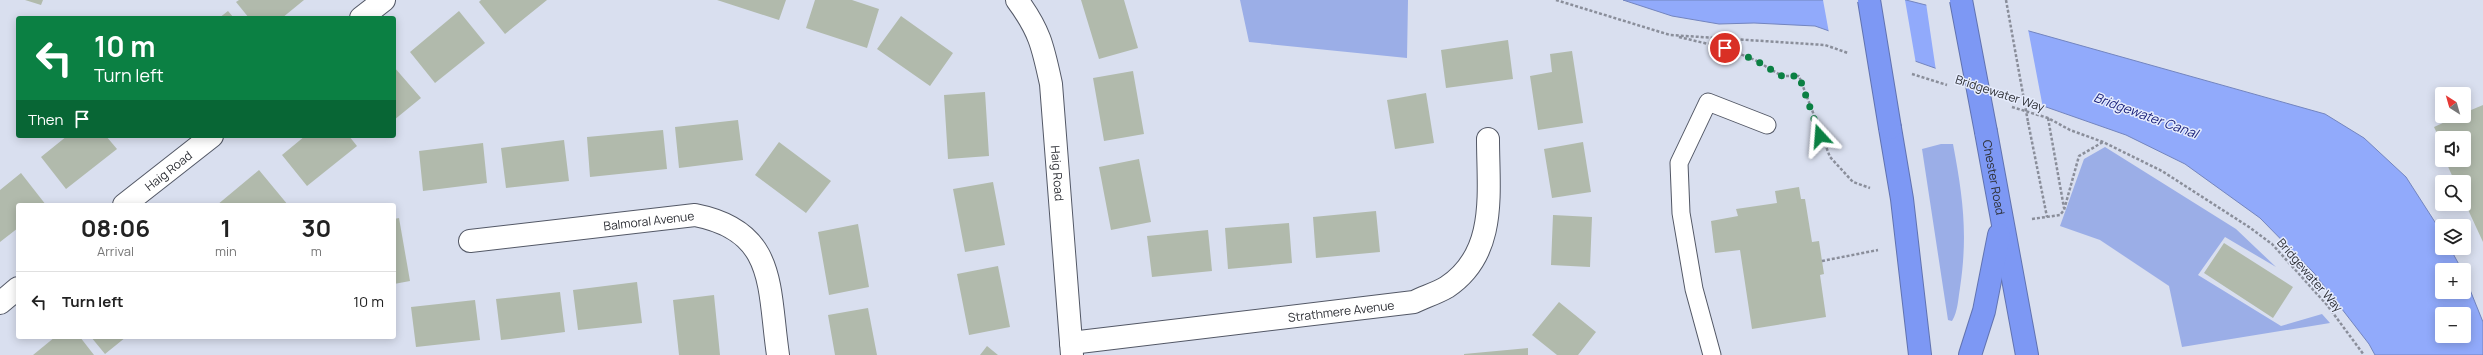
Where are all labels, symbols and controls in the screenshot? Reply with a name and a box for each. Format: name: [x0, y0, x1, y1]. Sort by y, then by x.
text: 10 m: [94, 27, 155, 65]
pin: [1708, 31, 1742, 65]
icon: left: [28, 32, 80, 84]
icon: arrive: [1714, 37, 1736, 59]
text: Turn left: [94, 63, 164, 87]
street label: Bridgewater Way: [1953, 71, 2047, 116]
north arrow: [2435, 87, 2471, 123]
map controls: [2435, 87, 2471, 343]
water label: Bridgewater Canal: [2091, 88, 2202, 143]
icon: arrive: [71, 108, 93, 130]
text: Then: [28, 109, 63, 130]
position arrow: [1799, 115, 1841, 157]
button: sound: [2435, 131, 2471, 167]
street label: Chester Road: [1979, 138, 2010, 216]
street label: Haig Road: [1047, 145, 1069, 202]
street label: Haig Road: [141, 147, 195, 194]
button: search: [2435, 175, 2471, 211]
street label: Balmoral Avenue: [603, 207, 695, 234]
text: 08:06: [81, 211, 150, 244]
text: 1: [221, 211, 231, 244]
text: 30: [301, 211, 331, 244]
button: layers: [2435, 219, 2471, 255]
street label: Bridgewater Way: [2273, 234, 2347, 316]
text: Arrival: [97, 242, 134, 260]
text: min: [215, 242, 237, 260]
text: m: [311, 242, 322, 260]
button: +: [2435, 263, 2471, 299]
icon: left: [28, 291, 50, 313]
text: Turn left: [62, 291, 124, 312]
text: 10 m: [353, 291, 384, 312]
street label: Strathmere Avenue: [1287, 296, 1395, 325]
button: −: [2435, 307, 2471, 343]

